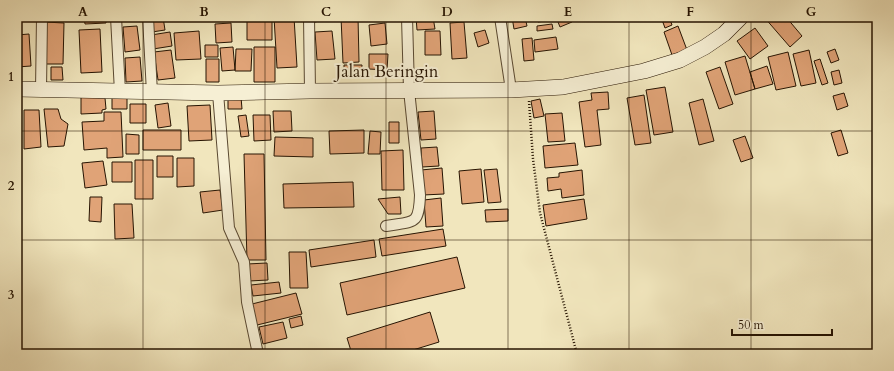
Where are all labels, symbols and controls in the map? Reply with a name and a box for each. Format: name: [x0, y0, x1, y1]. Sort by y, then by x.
text: A: [78, 3, 88, 21]
text: B: [199, 3, 209, 21]
text: C: [321, 3, 331, 21]
text: D: [441, 3, 453, 21]
text: E: [564, 3, 572, 21]
text: F: [686, 3, 694, 21]
text: G: [806, 3, 817, 21]
street label: Jalan Beringin: [333, 60, 439, 83]
text: 1: [8, 68, 14, 86]
text: 2: [8, 177, 15, 195]
text: 3: [8, 286, 15, 304]
scale bar: [732, 311, 832, 337]
text: 50 m: [738, 317, 765, 333]

